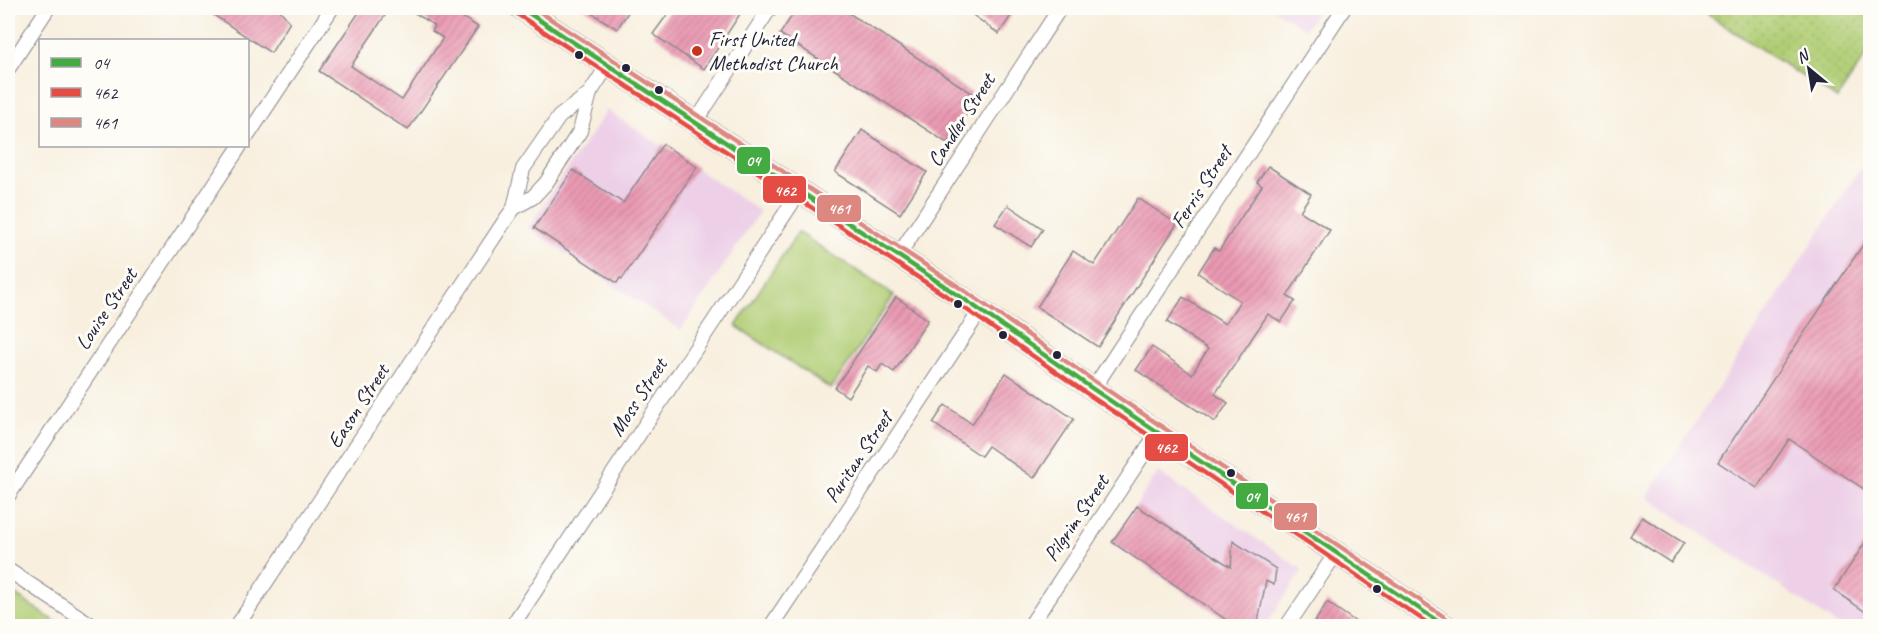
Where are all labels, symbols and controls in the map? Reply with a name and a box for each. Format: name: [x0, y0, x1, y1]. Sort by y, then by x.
place label: First United Methodist Church: [709, 26, 838, 76]
legend: [39, 39, 249, 147]
north arrow: [1779, 39, 1839, 99]
marker: First United Methodist Church: [690, 44, 704, 58]
text: N: [1793, 44, 1814, 68]
unlabelled marker: [573, 49, 585, 61]
text: 04: [93, 52, 111, 74]
unlabelled marker: [620, 62, 632, 74]
street label: Candler Street: [921, 67, 1002, 171]
text: 462: [93, 82, 119, 104]
unlabelled marker: [653, 84, 665, 96]
text: 461: [93, 112, 118, 134]
street label: Ferris Street: [1165, 138, 1239, 233]
line badge: 04: [736, 146, 771, 175]
text: 04: [746, 151, 762, 171]
line badge: 462: [762, 175, 807, 204]
text: 462: [774, 181, 798, 201]
line badge: 461: [816, 194, 862, 223]
text: 461: [828, 199, 852, 219]
street label: Louise Street: [69, 262, 144, 355]
unlabelled marker: [952, 298, 964, 310]
unlabelled marker: [997, 329, 1009, 341]
unlabelled marker: [1051, 349, 1063, 361]
street label: Moss Street: [603, 352, 674, 441]
street label: Eason Street: [321, 357, 396, 453]
street label: Puritan Street: [818, 404, 900, 507]
line badge: 462: [1144, 433, 1189, 462]
text: 462: [1155, 438, 1179, 458]
unlabelled marker: [1225, 467, 1237, 479]
street label: Pilgrim Street: [1038, 468, 1115, 566]
line badge: 04: [1235, 482, 1269, 510]
text: 04: [1245, 487, 1261, 507]
line badge: 461: [1273, 502, 1318, 531]
text: 461: [1284, 507, 1308, 527]
unlabelled marker: [1371, 583, 1383, 595]

